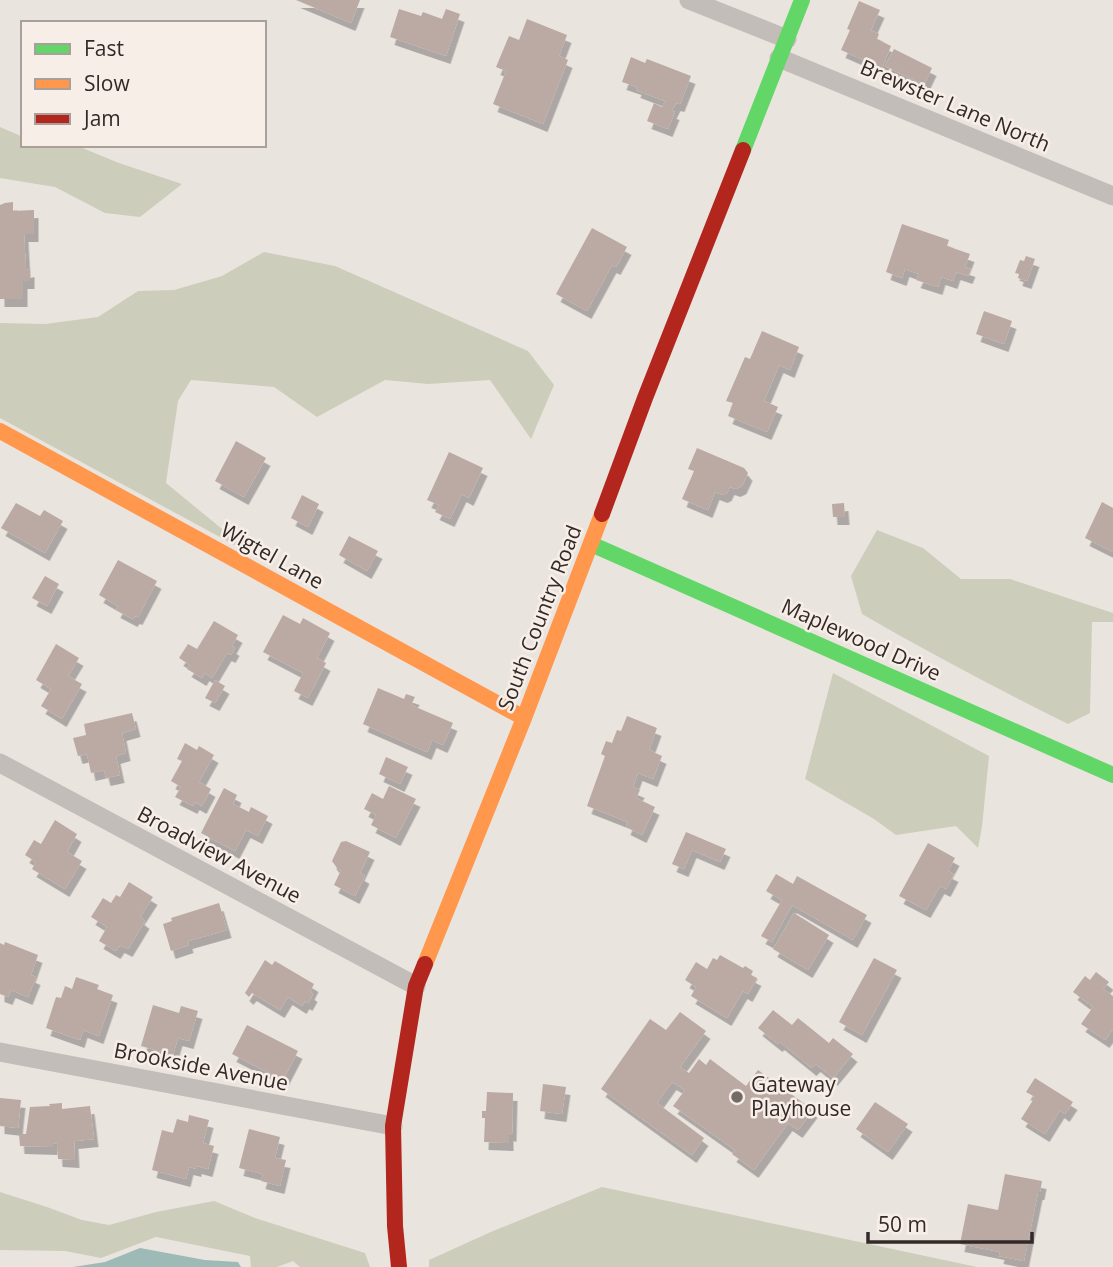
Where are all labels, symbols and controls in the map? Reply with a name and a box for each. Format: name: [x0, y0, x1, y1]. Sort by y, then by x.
legend: [21, 21, 266, 147]
text: Fast: [84, 34, 124, 62]
street label: Brewster Lane North: [856, 52, 1055, 158]
text: Slow: [84, 69, 130, 97]
text: Jam: [82, 104, 121, 132]
street label: Wigtel Lane: [216, 515, 329, 595]
street label: South Country Road: [491, 521, 587, 714]
street label: Maplewood Drive: [777, 591, 946, 687]
street label: Broadview Avenue: [133, 799, 306, 909]
street label: Brookside Avenue: [112, 1035, 291, 1097]
place label: Gateway Playhouse: [751, 1070, 851, 1122]
marker: Gateway Playhouse: [729, 1089, 745, 1105]
scale bar: [868, 1200, 1032, 1244]
text: 50 m: [878, 1210, 927, 1238]

